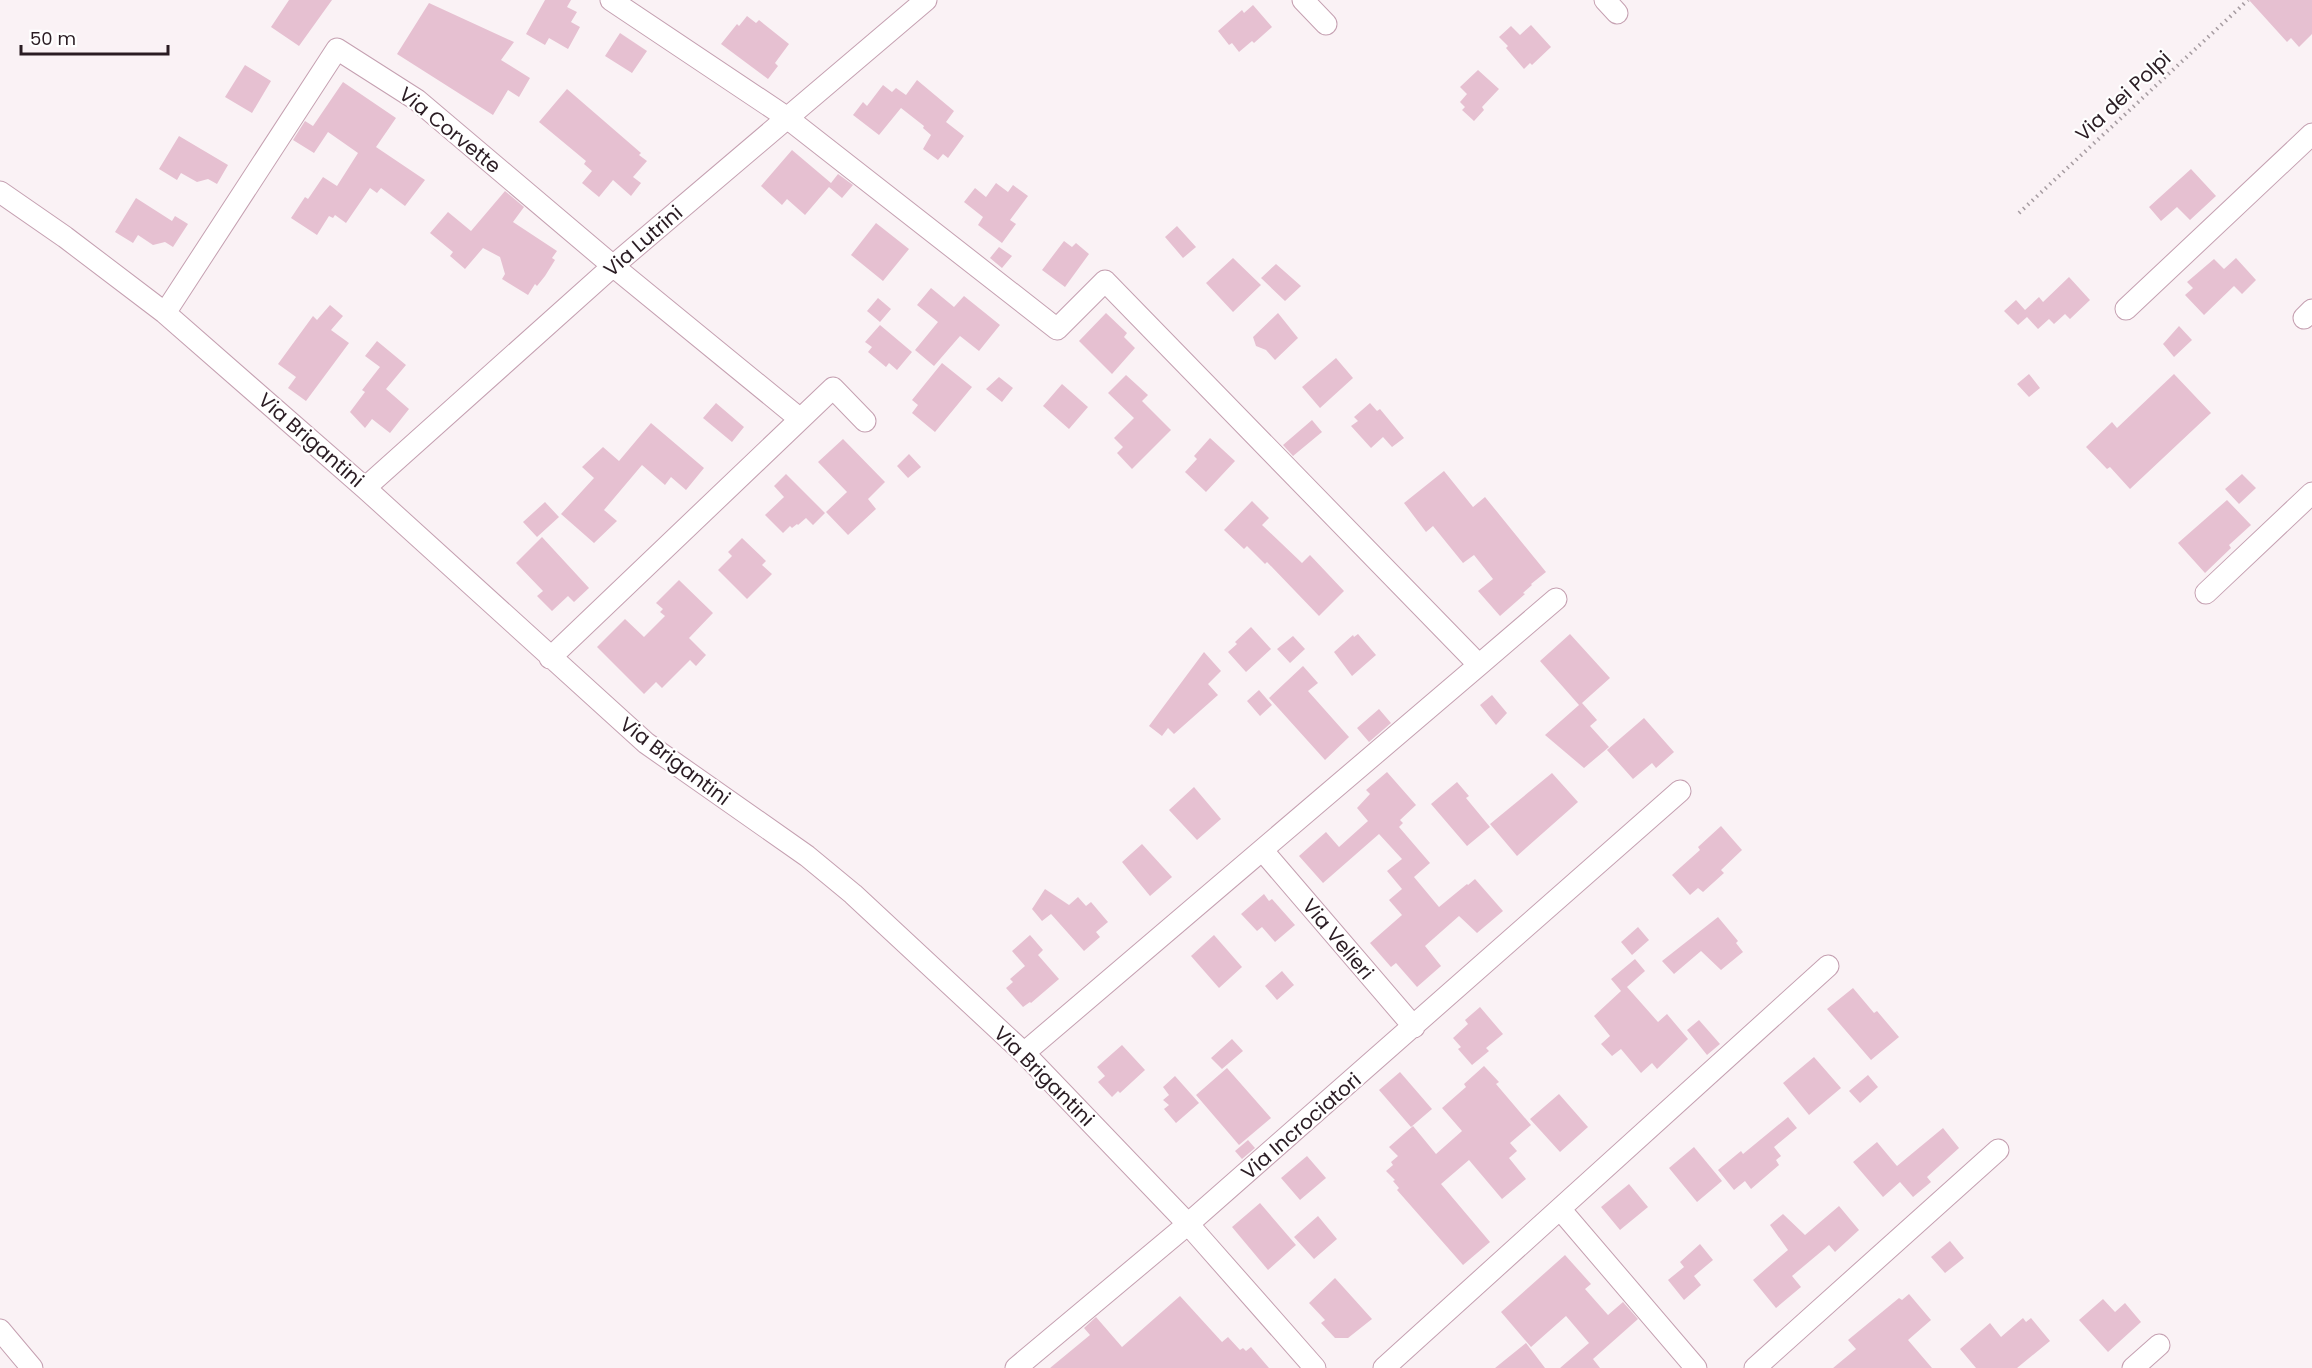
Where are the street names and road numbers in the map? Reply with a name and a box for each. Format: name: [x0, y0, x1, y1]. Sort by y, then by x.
street label: Via dei Polpi: [2069, 44, 2177, 148]
street label: Via Corvette: [393, 80, 507, 180]
street label: Via Lutrini: [598, 199, 688, 283]
street label: Via Brigantini: [252, 386, 370, 494]
street label: Via Brigantini: [614, 710, 736, 812]
street label: Via Velieri: [1296, 893, 1380, 985]
street label: Via Brigantini: [988, 1020, 1100, 1132]
street label: Via Incrociatori: [1235, 1066, 1367, 1186]

